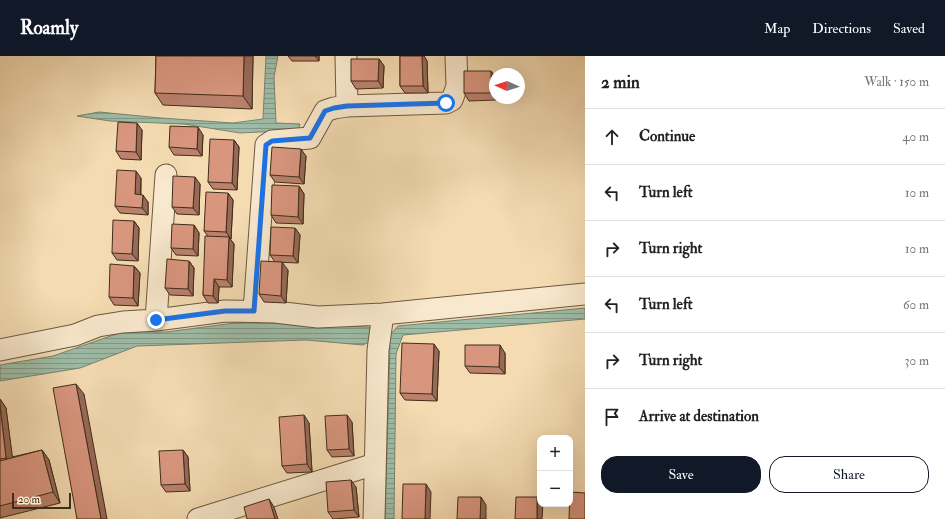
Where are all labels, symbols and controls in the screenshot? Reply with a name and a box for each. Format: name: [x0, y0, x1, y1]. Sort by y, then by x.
text: Roamly: [20, 16, 78, 40]
text: Map: [764, 20, 790, 37]
text: Directions: [812, 20, 871, 37]
text: Saved: [893, 20, 925, 37]
north arrow: [489, 68, 525, 104]
text: 2 min: [601, 72, 640, 93]
text: Walk · 150 m: [864, 74, 929, 90]
route start: [437, 94, 455, 112]
icon: ahead: [601, 126, 623, 148]
text: Continue: [639, 127, 695, 146]
text: 40 m: [903, 129, 929, 145]
icon: left: [601, 182, 623, 204]
text: Turn left: [639, 183, 693, 202]
text: 10 m: [905, 185, 929, 201]
icon: right: [601, 238, 623, 260]
text: Turn right: [639, 239, 702, 258]
text: 10 m: [905, 241, 929, 257]
icon: left: [601, 294, 623, 316]
text: Turn left: [639, 295, 693, 314]
text: 60 m: [903, 297, 929, 313]
route end: [147, 311, 165, 329]
icon: right: [601, 350, 623, 372]
text: Turn right: [639, 351, 702, 370]
text: 30 m: [905, 353, 929, 369]
icon: arrive: [601, 406, 623, 428]
text: Arrive at destination: [639, 407, 759, 426]
map controls: [537, 435, 573, 507]
button: +: [537, 435, 573, 471]
button: Save: [601, 456, 761, 493]
button: Share: [769, 456, 929, 493]
button: −: [537, 471, 573, 507]
scale bar: [12, 491, 71, 510]
text: 20 m: [18, 493, 40, 506]

